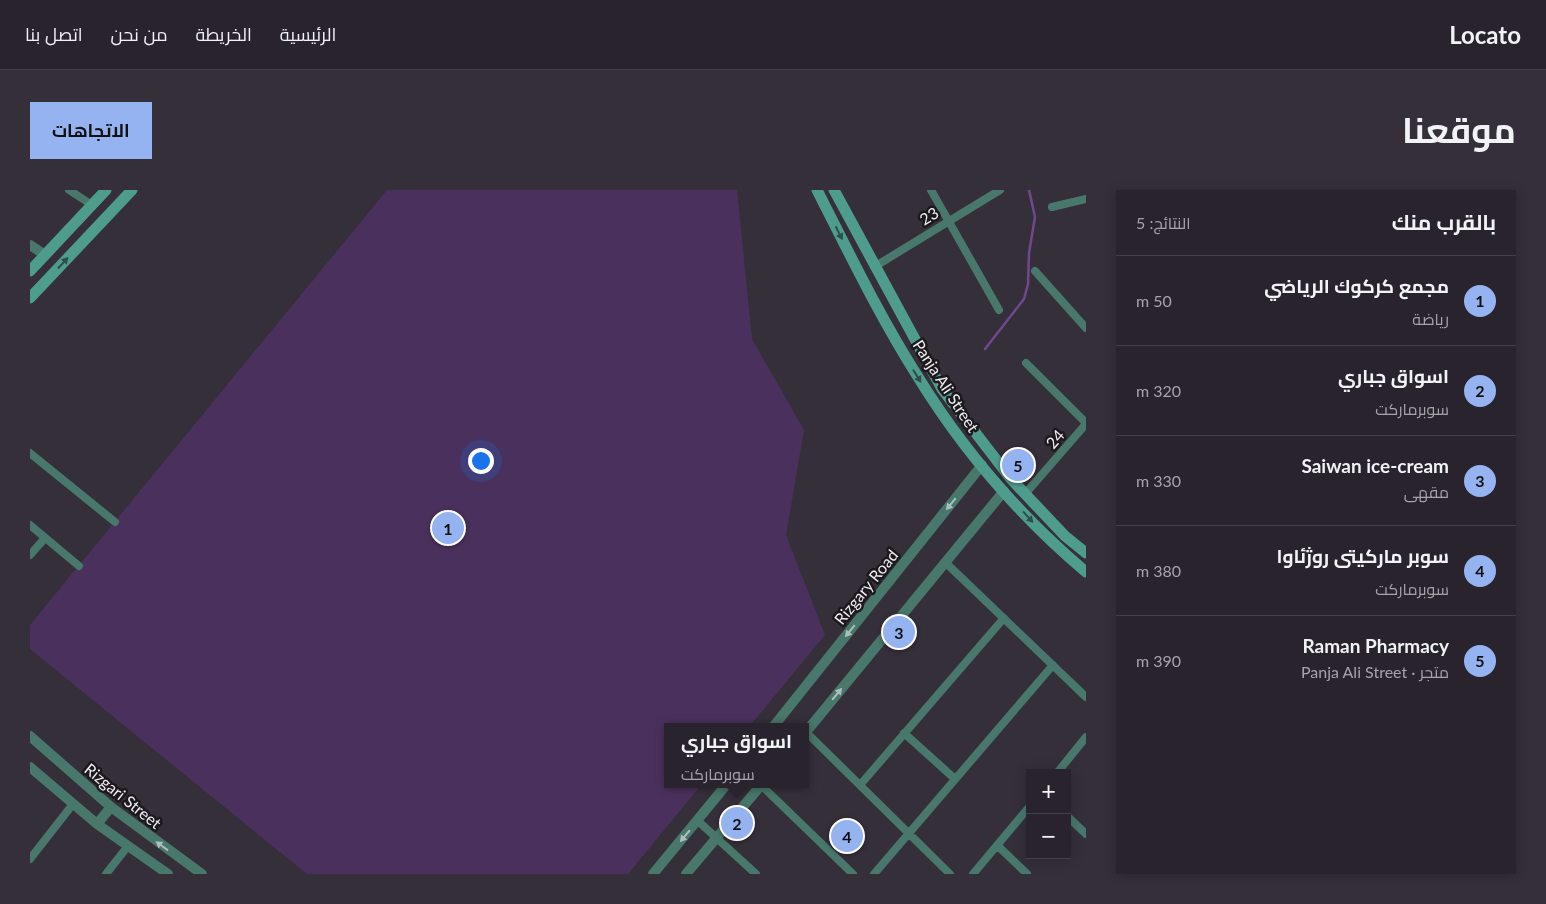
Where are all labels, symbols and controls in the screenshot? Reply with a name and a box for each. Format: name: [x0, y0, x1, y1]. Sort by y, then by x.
text: Locato: [1449, 20, 1521, 49]
text: اتصل بنا: [25, 23, 83, 45]
text: من نحن: [111, 23, 168, 45]
text: الخريطة: [196, 23, 252, 45]
text: الرئيسية: [280, 23, 336, 45]
button: الاتجاهات: [30, 102, 152, 159]
text: موقعنا: [1402, 108, 1516, 150]
street label: 23: [916, 203, 942, 229]
text: بالقرب منك: [1392, 209, 1496, 234]
text: النتائج: 5: [1136, 213, 1191, 232]
one-way arrow: [835, 226, 843, 241]
one-way arrow: [57, 257, 69, 269]
text: مجمع كركوك الرياضي: [1264, 274, 1449, 297]
text: 50 m: [1136, 291, 1172, 310]
text: 1: [1475, 291, 1485, 310]
text: رياضة: [1412, 309, 1449, 328]
street label: Panja Ali Street: [910, 336, 983, 436]
text: اسواق جباري: [1338, 364, 1449, 387]
one-way arrow: [913, 369, 922, 382]
text: 320 m: [1136, 381, 1181, 400]
text: 2: [1475, 381, 1485, 400]
text: سوبرماركت: [1375, 399, 1449, 418]
street label: 24: [1041, 425, 1068, 452]
pin: 5: [1002, 446, 1034, 484]
your location: [468, 448, 494, 474]
text: Saiwan ice-cream: [1301, 454, 1449, 477]
text: 330 m: [1136, 471, 1181, 490]
text: 3: [1475, 471, 1485, 490]
text: مقهى: [1404, 482, 1449, 501]
one-way arrow: [946, 497, 957, 510]
pin: 1: [432, 509, 464, 547]
one-way arrow: [1022, 511, 1034, 523]
text: سوبر ماركيتى روژئاوا: [1277, 544, 1449, 567]
street label: Rizgary Road: [830, 546, 901, 628]
text: 380 m: [1136, 561, 1181, 580]
text: 4: [1475, 561, 1485, 580]
text: سوبرماركت: [1375, 579, 1449, 598]
pin: 3: [883, 613, 915, 651]
one-way arrow: [844, 624, 855, 637]
text: Raman Pharmacy: [1302, 634, 1449, 657]
text: 390 m: [1136, 651, 1181, 670]
text: 5: [1475, 651, 1485, 670]
text: متجر · Panja Ali Street: [1301, 662, 1449, 681]
one-way arrow: [831, 689, 843, 701]
popup: [664, 723, 809, 788]
text: اسواق جباري: [681, 729, 792, 752]
street label: Rizgari Street: [81, 759, 166, 832]
text: سوبرماركت: [681, 764, 755, 783]
map controls: [1026, 769, 1071, 859]
button: +: [1026, 769, 1071, 814]
pin: 2: [721, 804, 753, 842]
button: −: [1026, 814, 1071, 859]
pin: 4: [831, 817, 863, 855]
one-way arrow: [680, 829, 691, 842]
one-way arrow: [156, 840, 169, 851]

